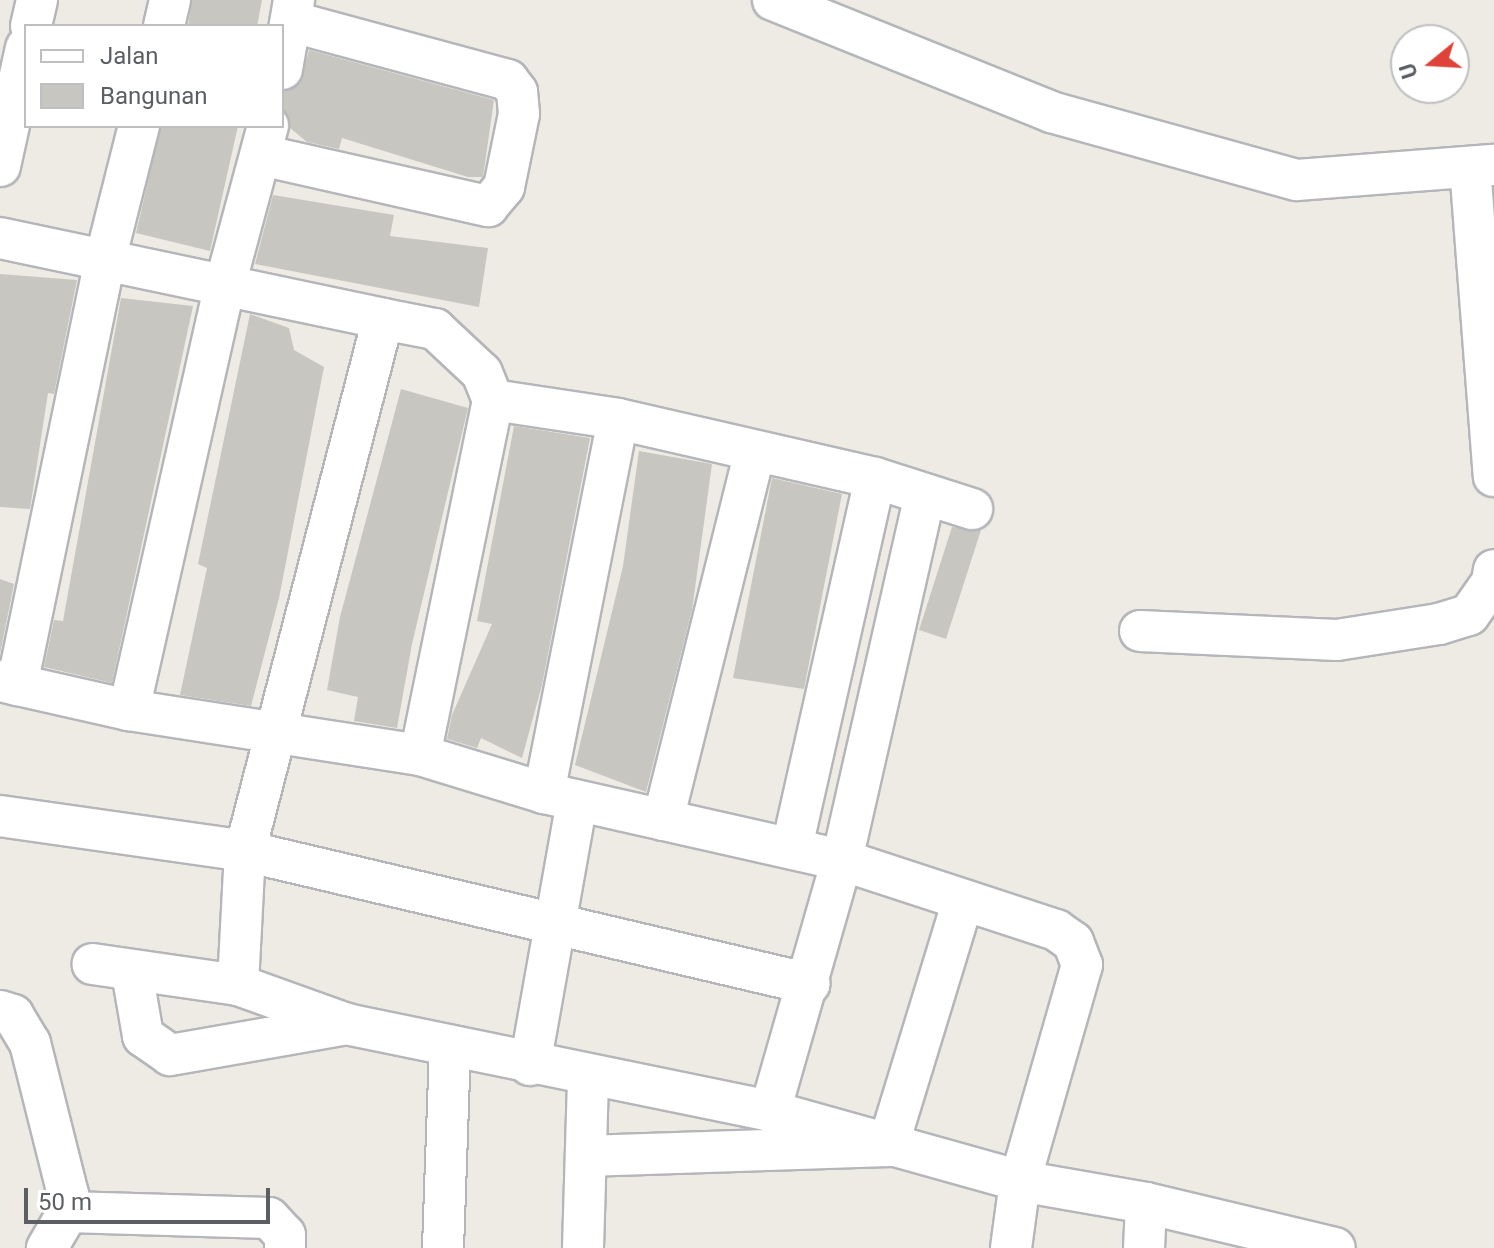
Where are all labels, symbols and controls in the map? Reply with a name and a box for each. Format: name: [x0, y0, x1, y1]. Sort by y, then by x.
legend: [24, 24, 284, 128]
north arrow: [1390, 24, 1470, 104]
text: Jalan: [100, 42, 158, 70]
text: U: [1394, 60, 1423, 82]
text: Bangunan: [100, 82, 208, 110]
scale bar: [28, 1172, 274, 1222]
text: 50 m: [38, 1188, 92, 1216]

